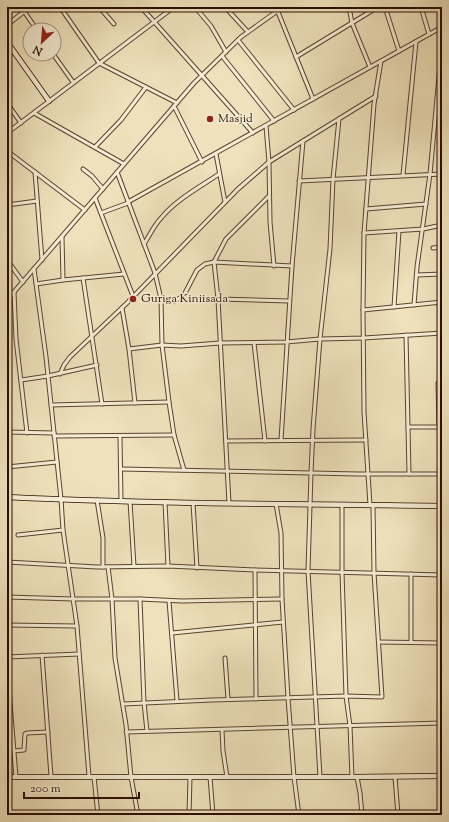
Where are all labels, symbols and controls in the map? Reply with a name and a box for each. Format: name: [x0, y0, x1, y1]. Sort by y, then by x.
north arrow: [22, 22, 62, 62]
text: N: [30, 41, 46, 60]
place label: Masjid: [218, 110, 253, 128]
marker: Masjid: [205, 114, 215, 124]
place label: Guriga Kiniisada: [141, 290, 228, 308]
marker: Guriga Kiniisada: [128, 294, 138, 304]
scale bar: [24, 774, 139, 800]
text: 200 m: [30, 780, 61, 798]

